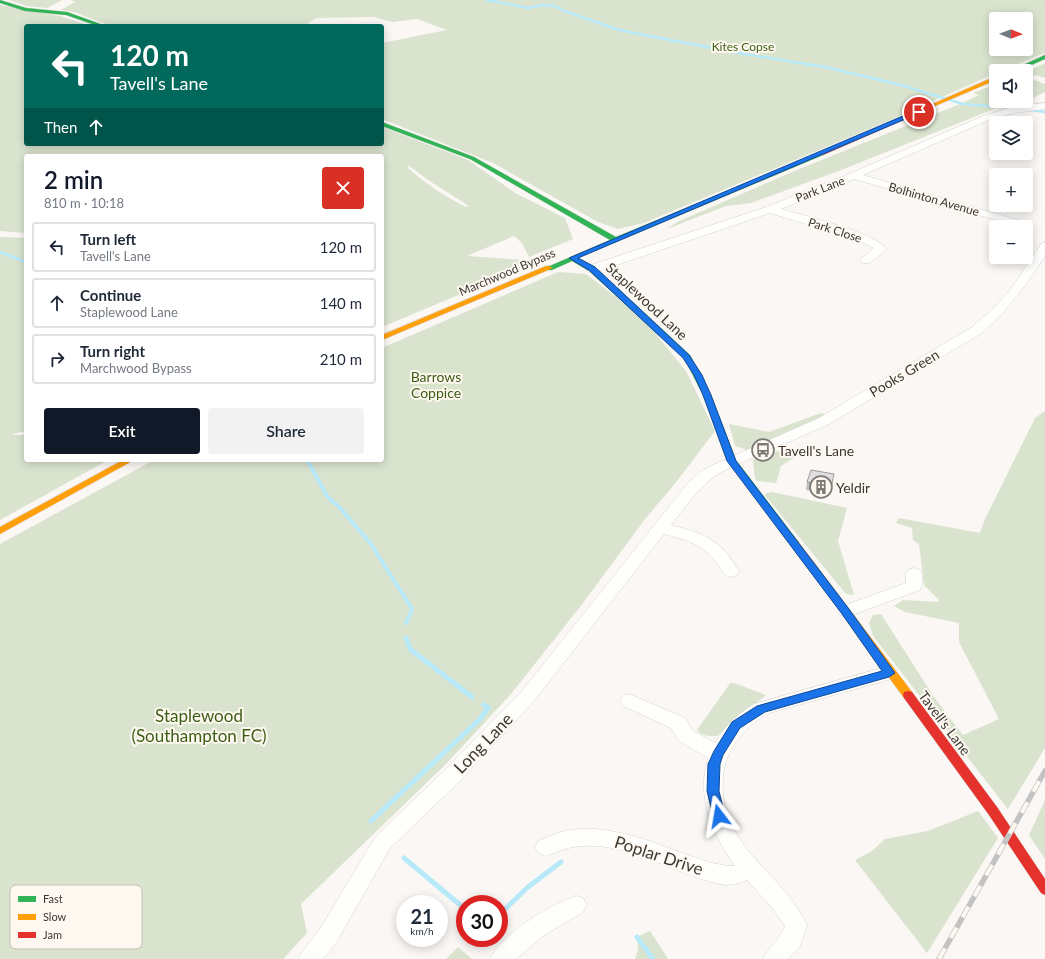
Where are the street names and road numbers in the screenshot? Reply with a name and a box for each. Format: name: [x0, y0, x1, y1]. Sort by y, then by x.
street label: Park Lane: [793, 173, 847, 205]
street label: Bolhinton Avenue: [887, 179, 981, 219]
street label: Park Close: [806, 214, 864, 246]
street label: Marchwood Bypass: [457, 245, 557, 299]
street label: Staplewood Lane: [603, 259, 691, 343]
street label: Pooks Green: [866, 346, 942, 400]
street label: Tavell's Lane: [915, 687, 975, 759]
street label: Long Lane: [449, 708, 517, 778]
street label: Poplar Drive: [612, 831, 706, 879]

